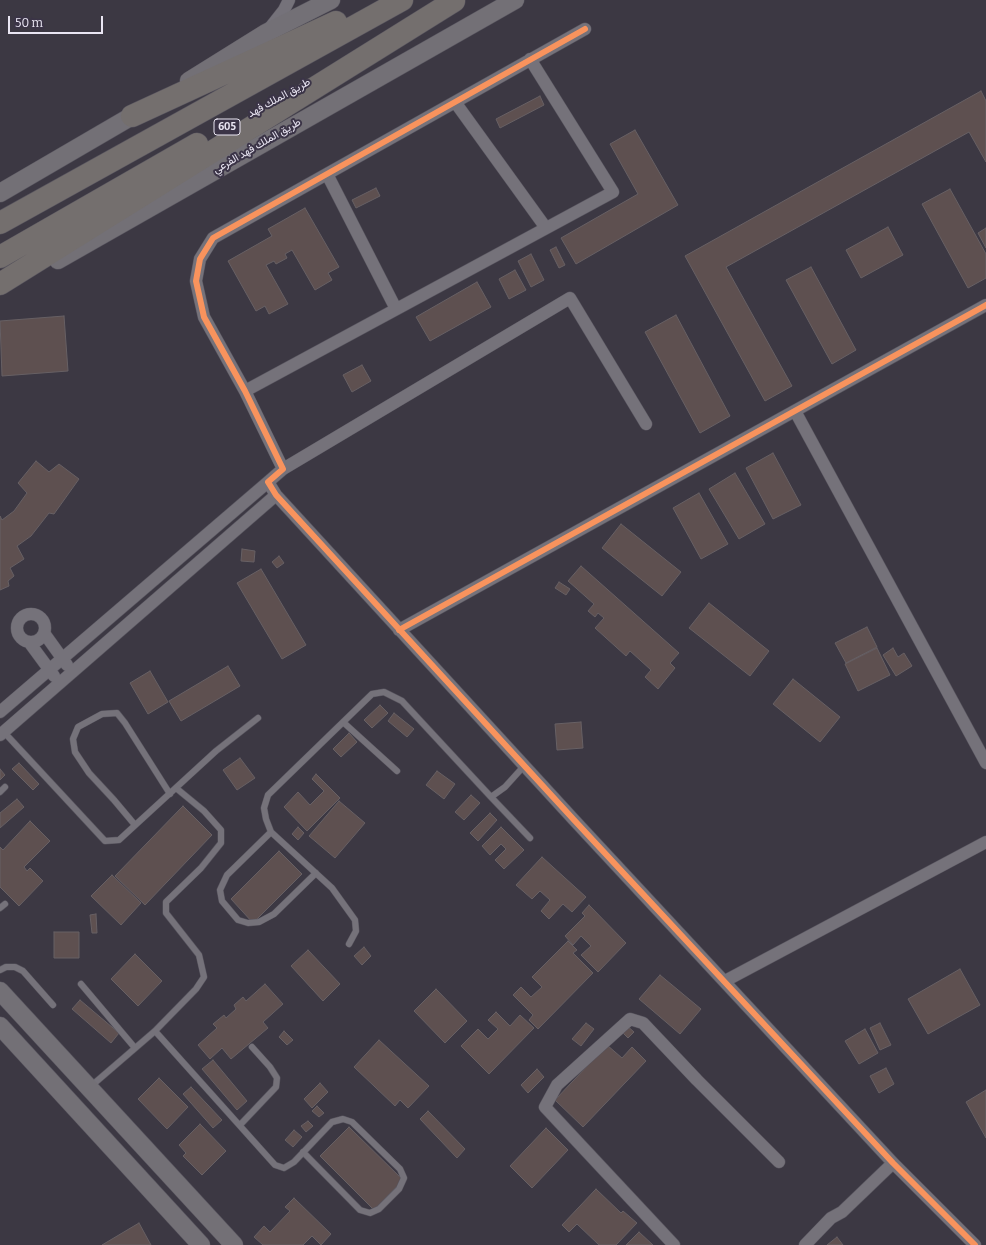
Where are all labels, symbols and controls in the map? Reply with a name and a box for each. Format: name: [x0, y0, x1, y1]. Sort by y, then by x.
scale bar: [10, 8, 105, 34]
text: 50 m: [15, 16, 43, 30]
street label: طريق الملك فهد: [245, 75, 313, 121]
street label: طريق الملك فهد الفرعي: [211, 115, 303, 177]
road number: 605: [214, 119, 240, 135]

